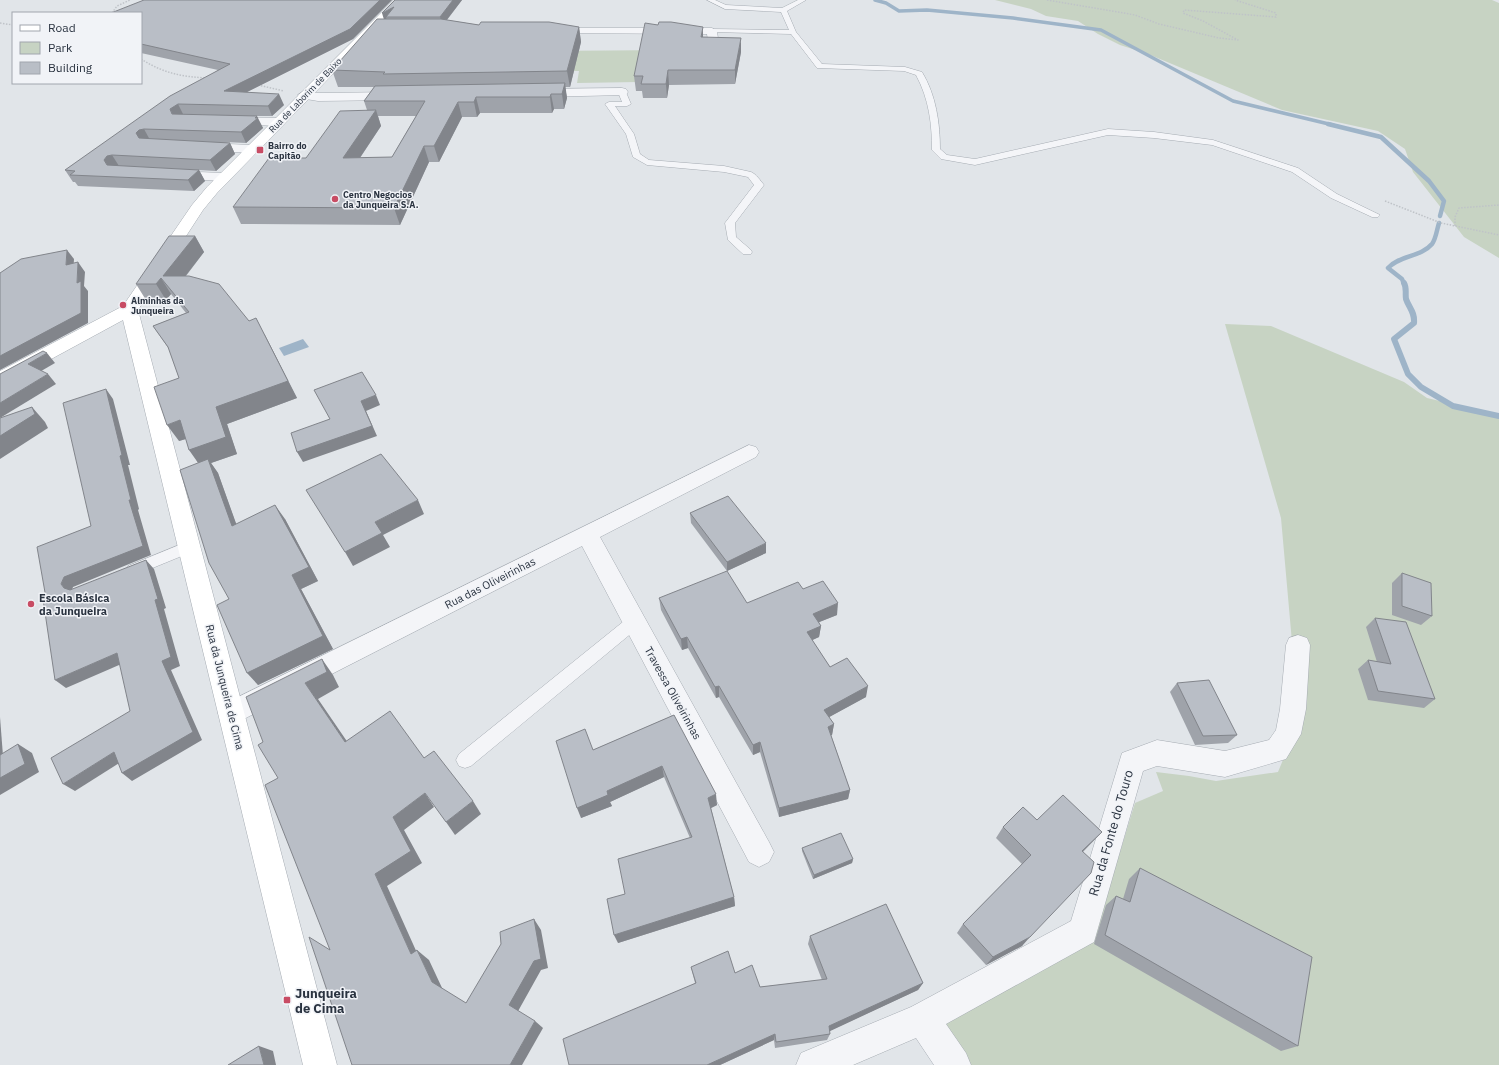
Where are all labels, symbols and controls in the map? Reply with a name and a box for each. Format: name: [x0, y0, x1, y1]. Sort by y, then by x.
legend: [12, 12, 142, 84]
text: Road: [48, 20, 76, 35]
text: Park: [48, 40, 73, 55]
street label: Rua de Laborim de Baixo: [266, 55, 344, 135]
text: Building: [48, 60, 93, 75]
place label: Bairro do Capitão: [268, 140, 307, 161]
marker: Bairro do Capitão: [255, 145, 265, 155]
place label: Centro Negocios da Junqueira S.A.: [343, 189, 419, 210]
marker: Centro Negocios da Junqueira S.A.: [330, 194, 340, 204]
place label: Alminhas da Junqueira: [131, 295, 184, 316]
marker: Alminhas da Junqueira: [118, 300, 128, 310]
street label: Rua das Oliveirinhas: [442, 554, 538, 612]
place label: Escola Básica da Junqueira: [39, 591, 109, 618]
marker: Escola Básica da Junqueira: [26, 599, 36, 609]
street label: Rua da Junqueira de Cima: [203, 623, 247, 751]
street label: Travessa Oliveirinhas: [642, 644, 704, 742]
street label: Rua da Fonte do Touro: [1085, 768, 1137, 898]
place label: Junqueira de Cima: [295, 985, 357, 1017]
marker: Junqueira de Cima: [282, 995, 292, 1005]

